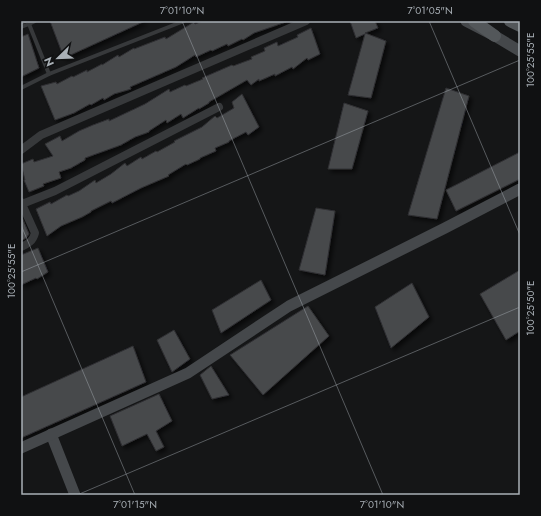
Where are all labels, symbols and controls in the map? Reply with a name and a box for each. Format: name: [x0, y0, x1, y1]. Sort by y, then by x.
text: 7°01'10"N: [160, 3, 204, 18]
text: 7°01'05"N: [407, 3, 453, 18]
text: 100°25'55"E: [523, 33, 538, 87]
north arrow: [38, 38, 78, 78]
text: N: [40, 55, 58, 69]
text: 100°25'55"E: [4, 244, 19, 298]
text: 100°25'50"E: [523, 280, 538, 336]
text: 7°01'15"N: [113, 497, 157, 512]
text: 7°01'10"N: [360, 497, 404, 512]

